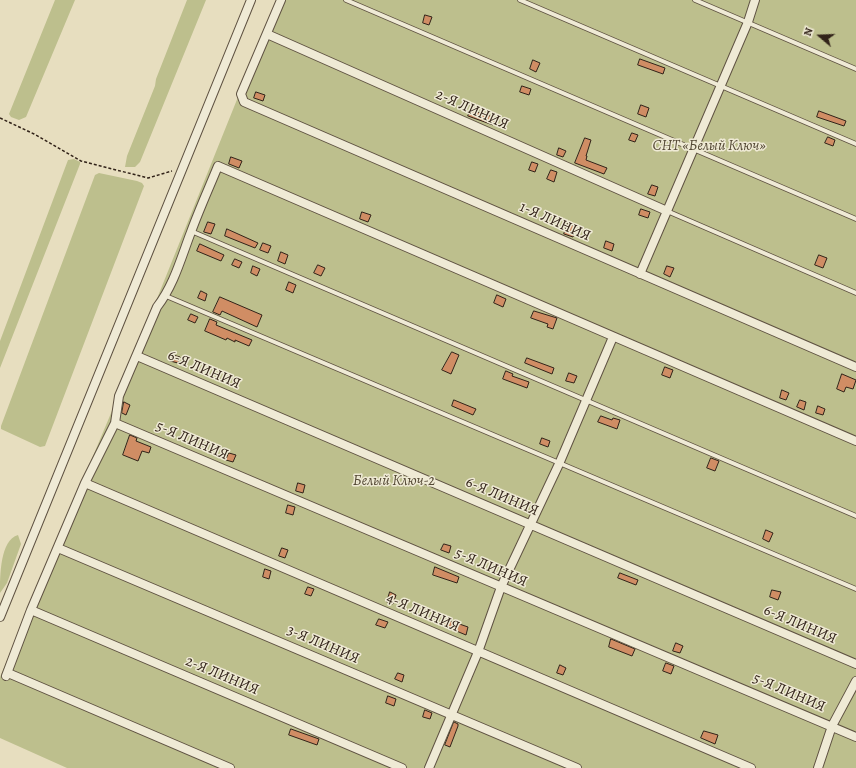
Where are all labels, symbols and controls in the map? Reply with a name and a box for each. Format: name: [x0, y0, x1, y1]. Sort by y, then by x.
north arrow: [800, 16, 840, 56]
text: N: [800, 26, 817, 38]
street label: 2-Я ЛИНИЯ: [433, 86, 511, 134]
park label: СНТ «Белый Ключ»: [652, 137, 766, 155]
street label: 1-Я ЛИНИЯ: [517, 198, 593, 246]
street label: 6-Я ЛИНИЯ: [165, 347, 243, 393]
street label: 5-Я ЛИНИЯ: [153, 418, 231, 464]
park label: Белый Ключ-2: [353, 472, 435, 490]
street label: 6-Я ЛИНИЯ: [463, 474, 541, 520]
street label: 5-Я ЛИНИЯ: [452, 545, 530, 591]
street label: 4-Я ЛИНИЯ: [384, 590, 462, 636]
street label: 6-Я ЛИНИЯ: [761, 602, 839, 648]
street label: 3-Я ЛИНИЯ: [284, 622, 362, 668]
street label: 2-Я ЛИНИЯ: [183, 653, 261, 699]
street label: 5-Я ЛИНИЯ: [750, 670, 828, 716]

